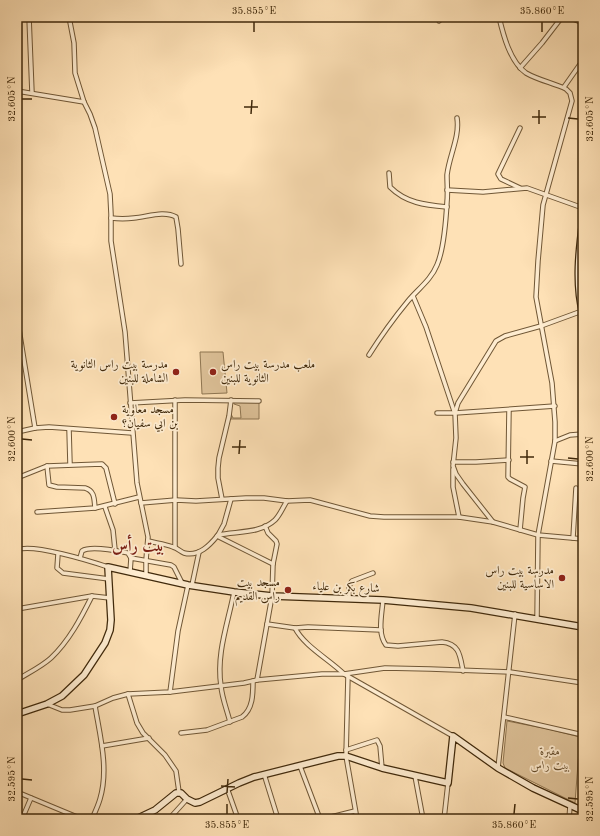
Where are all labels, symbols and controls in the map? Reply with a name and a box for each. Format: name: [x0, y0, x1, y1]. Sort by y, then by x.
text: 35.855°E: [232, 6, 276, 16]
text: 35.860°E: [520, 6, 564, 16]
text: 32.605°N: [7, 76, 17, 122]
text: 32.605°N: [585, 96, 595, 142]
place label: مدرسة بيت راس الثانوية الشاملة للبنين: [71, 359, 168, 385]
place label: ملعب مدرسة بيت راس الثانوية للبنين: [221, 359, 315, 386]
marker: مدرسة بيت راس الثانوية الشاملة للبنين: [171, 367, 181, 377]
marker: ملعب مدرسة بيت راس الثانوية للبنين: [208, 367, 218, 377]
place label: مسجد معاوية بن ابي سفيان؟: [122, 404, 179, 433]
marker: مسجد معاوية بن ابي سفيان؟: [109, 412, 119, 422]
text: 32.600°N: [7, 416, 17, 462]
text: 32.600°N: [585, 436, 595, 482]
district label: بيت رأس: [112, 534, 164, 555]
place label: مدرسة بيت راس الاساسية للبنين: [485, 565, 554, 591]
marker: مدرسة بيت راس الاساسية للبنين: [557, 573, 567, 583]
place label: مسجد بيت راس القديم: [235, 577, 280, 607]
street label: شارع بكر بن علياء: [312, 580, 380, 599]
marker: مسجد بيت راس القديم: [283, 585, 293, 595]
park label: مقبرة بيت راس: [531, 746, 570, 773]
text: 32.595°N: [7, 756, 17, 802]
text: 32.595°N: [585, 776, 595, 822]
text: 35.855°E: [205, 820, 249, 830]
text: 35.860°E: [492, 820, 536, 830]

